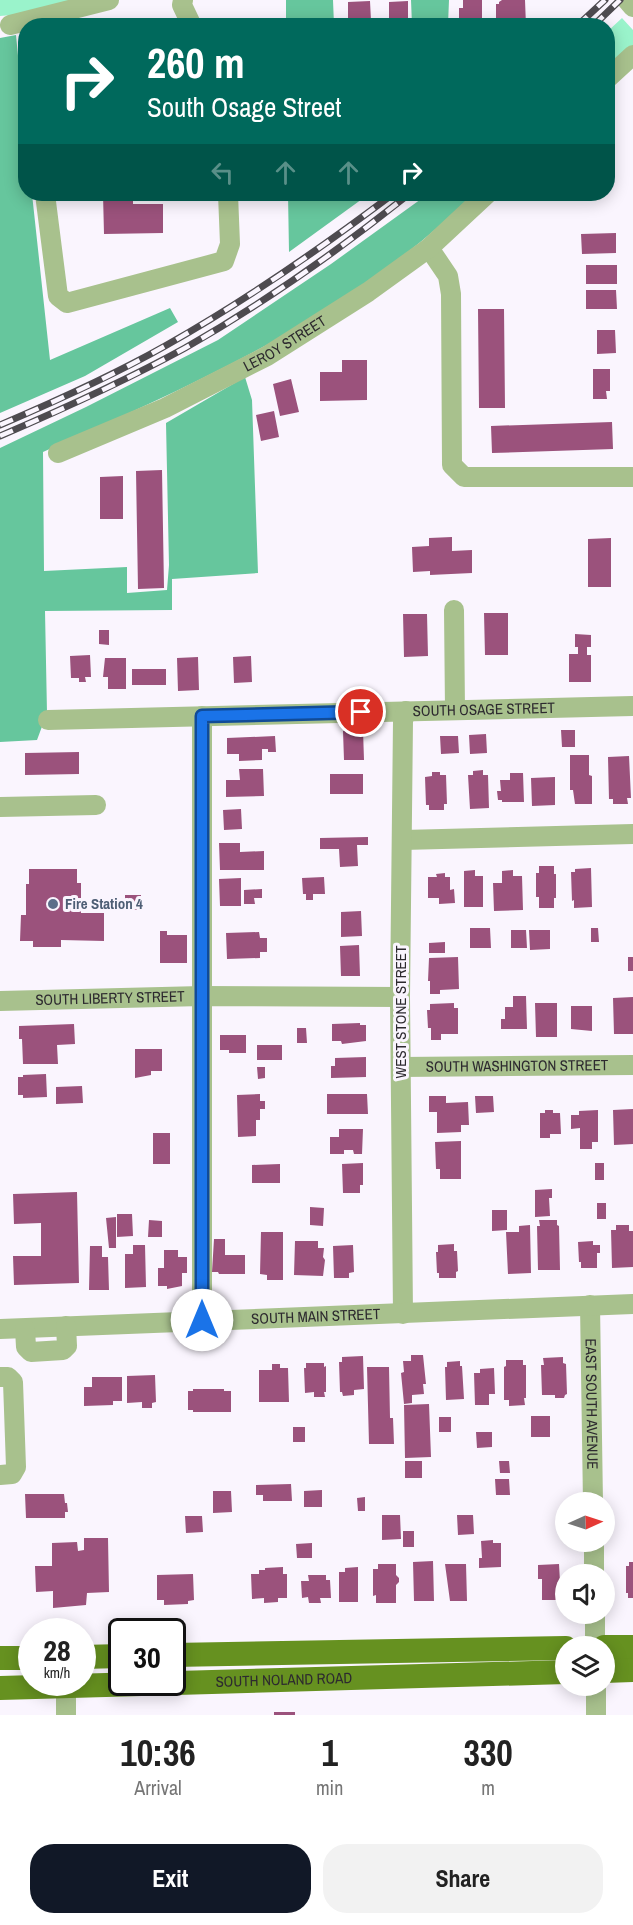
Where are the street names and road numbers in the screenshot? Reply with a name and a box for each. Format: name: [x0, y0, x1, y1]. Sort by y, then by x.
street label: LEROY STREET: [239, 310, 330, 376]
street label: SOUTH OSAGE STREET: [412, 697, 556, 721]
street label: WEST STONE STREET: [390, 945, 411, 1078]
street label: SOUTH LIBERTY STREET: [35, 985, 185, 1010]
street label: SOUTH WASHINGTON STREET: [426, 1054, 609, 1077]
street label: SOUTH MAIN STREET: [251, 1303, 381, 1329]
street label: EAST SOUTH AVENUE: [581, 1338, 603, 1470]
street label: SOUTH NOLAND ROAD: [215, 1667, 353, 1692]

